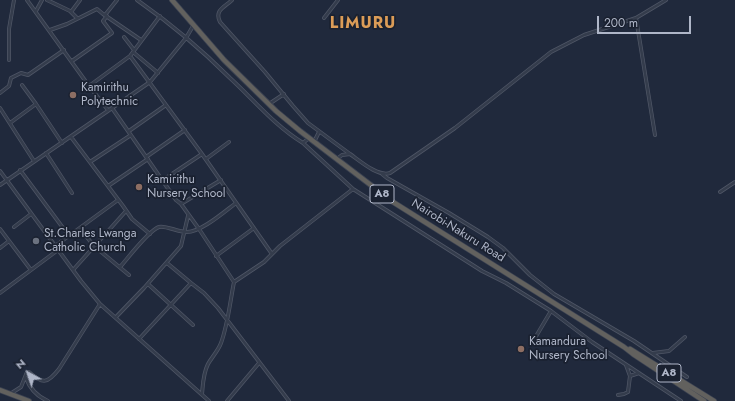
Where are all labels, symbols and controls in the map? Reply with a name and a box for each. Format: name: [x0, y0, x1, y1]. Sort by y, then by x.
scale bar: [599, 8, 693, 34]
district label: LIMURU: [330, 14, 396, 34]
text: 200 m: [604, 14, 638, 32]
place label: Kamirithu Polytechnic: [81, 81, 138, 109]
marker: Kamirithu Polytechnic: [68, 90, 78, 100]
place label: Kamirithu Nursery School: [147, 173, 226, 201]
marker: Kamirithu Nursery School: [134, 182, 144, 192]
road number: A8: [370, 185, 394, 203]
street label: Nairobi-Nakuru Road: [409, 196, 507, 266]
place label: St.Charles Lwanga Catholic Church: [44, 227, 136, 255]
marker: St.Charles Lwanga Catholic Church: [31, 236, 41, 246]
place label: Kamandura Nursery School: [529, 335, 608, 363]
marker: Kamandura Nursery School: [516, 344, 526, 354]
north arrow: [8, 353, 48, 393]
text: N: [12, 355, 29, 373]
road number: A8: [657, 364, 681, 382]

